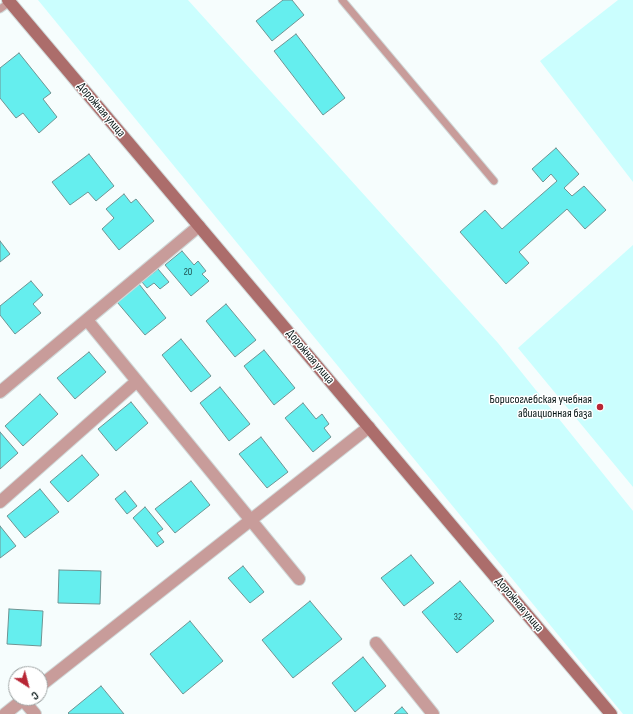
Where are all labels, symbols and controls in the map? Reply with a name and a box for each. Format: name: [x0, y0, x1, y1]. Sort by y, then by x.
street label: Дорожная улица: [74, 80, 128, 140]
house number: 20: [184, 266, 192, 278]
street label: Дорожная улица: [283, 327, 337, 387]
place label: Борисоглебская учебная авиационная база: [489, 393, 592, 421]
marker: Борисоглебская учебная авиационная база: [595, 402, 605, 412]
street label: Дорожная улица: [492, 575, 546, 635]
house number: 32: [454, 611, 462, 623]
north arrow: [8, 666, 48, 706]
text: С: [29, 688, 41, 702]

